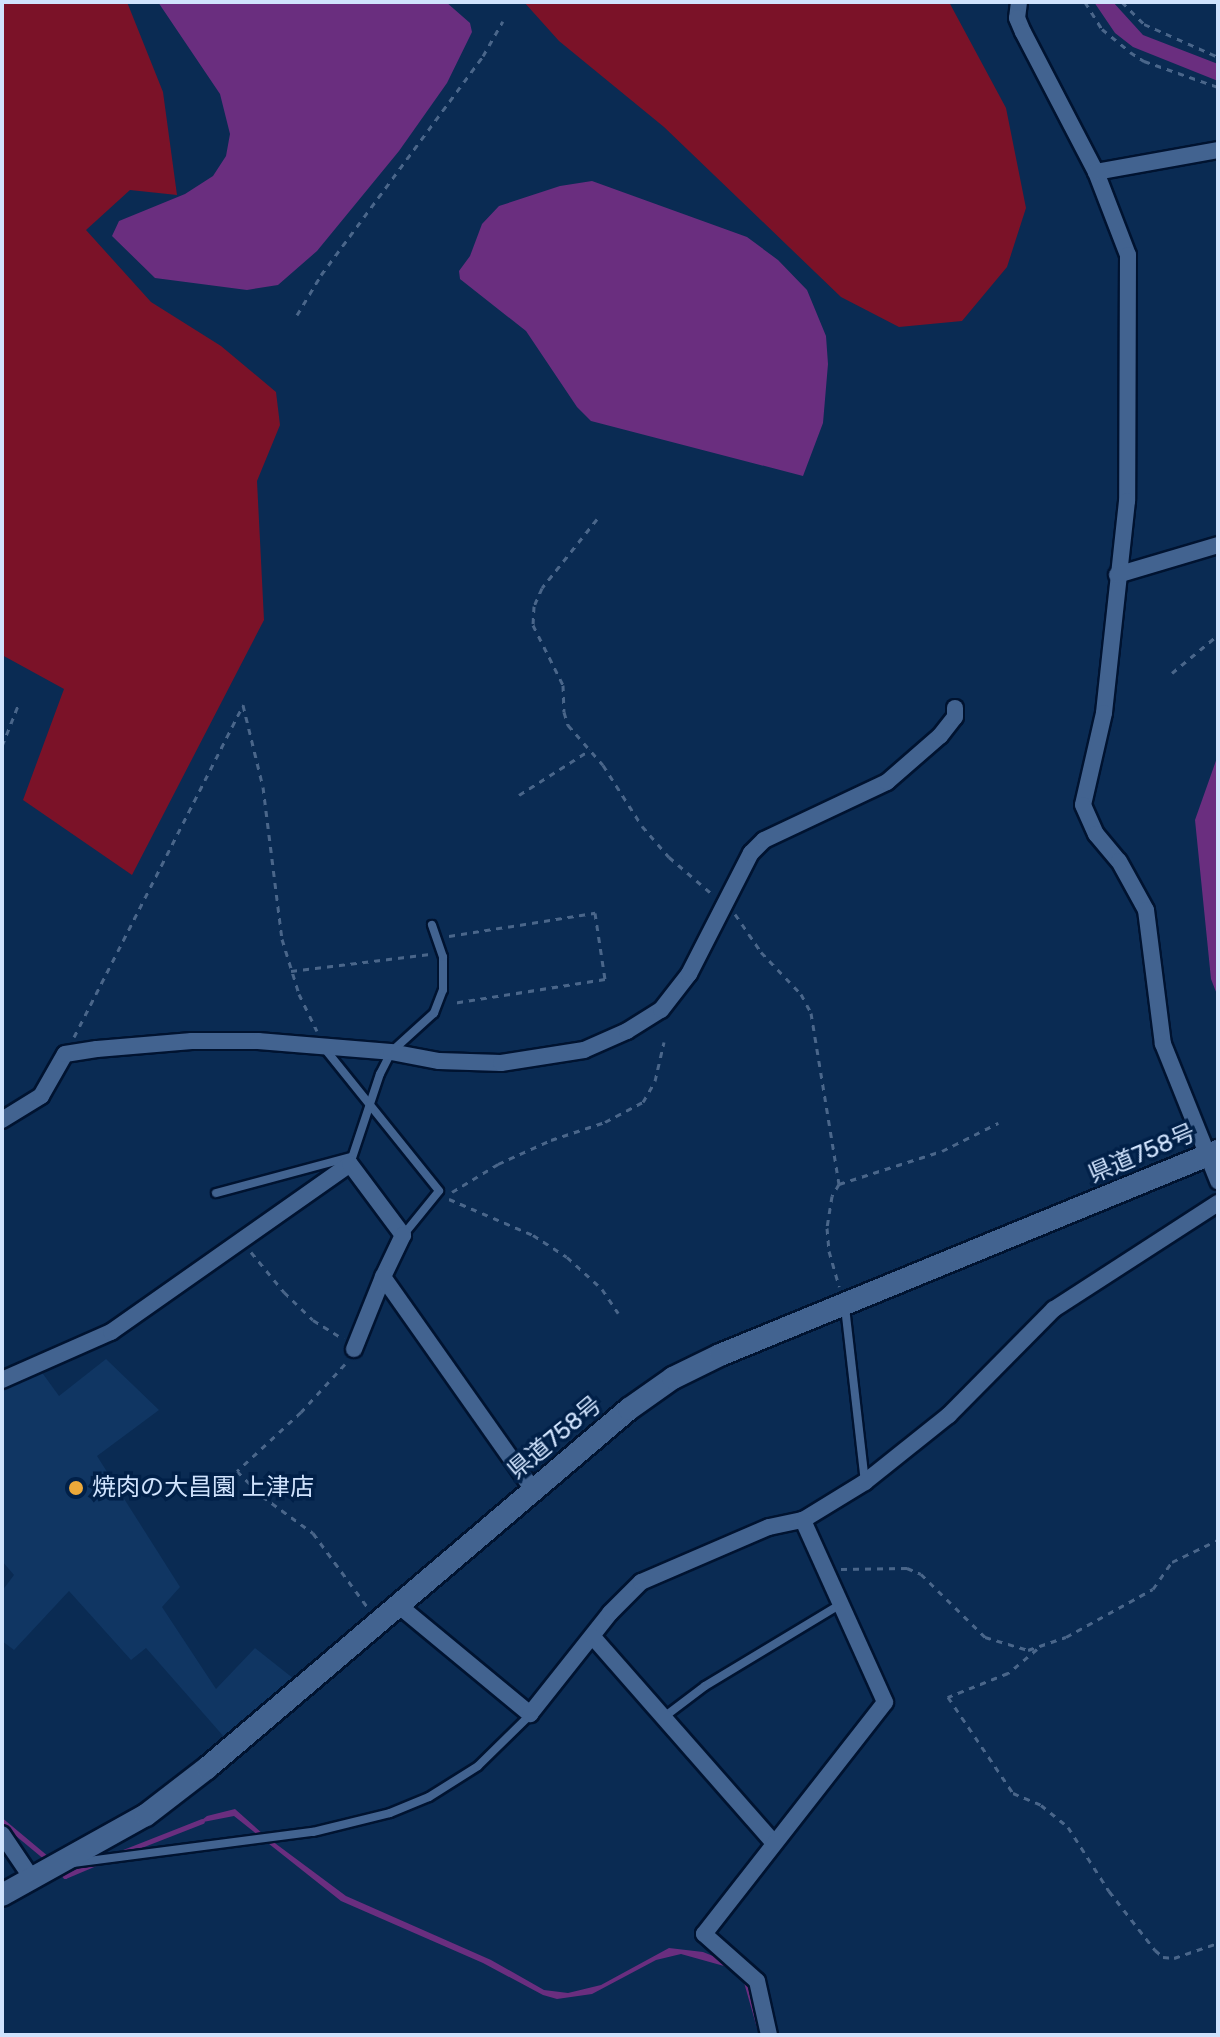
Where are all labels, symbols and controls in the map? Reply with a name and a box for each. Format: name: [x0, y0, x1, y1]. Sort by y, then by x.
street label: 県道758号: [1084, 1119, 1200, 1189]
street label: 県道758号: [502, 1390, 608, 1486]
place label: 焼肉の大昌園 上津店: [92, 1474, 314, 1502]
marker: 焼肉の大昌園 上津店: [67, 1479, 85, 1497]

